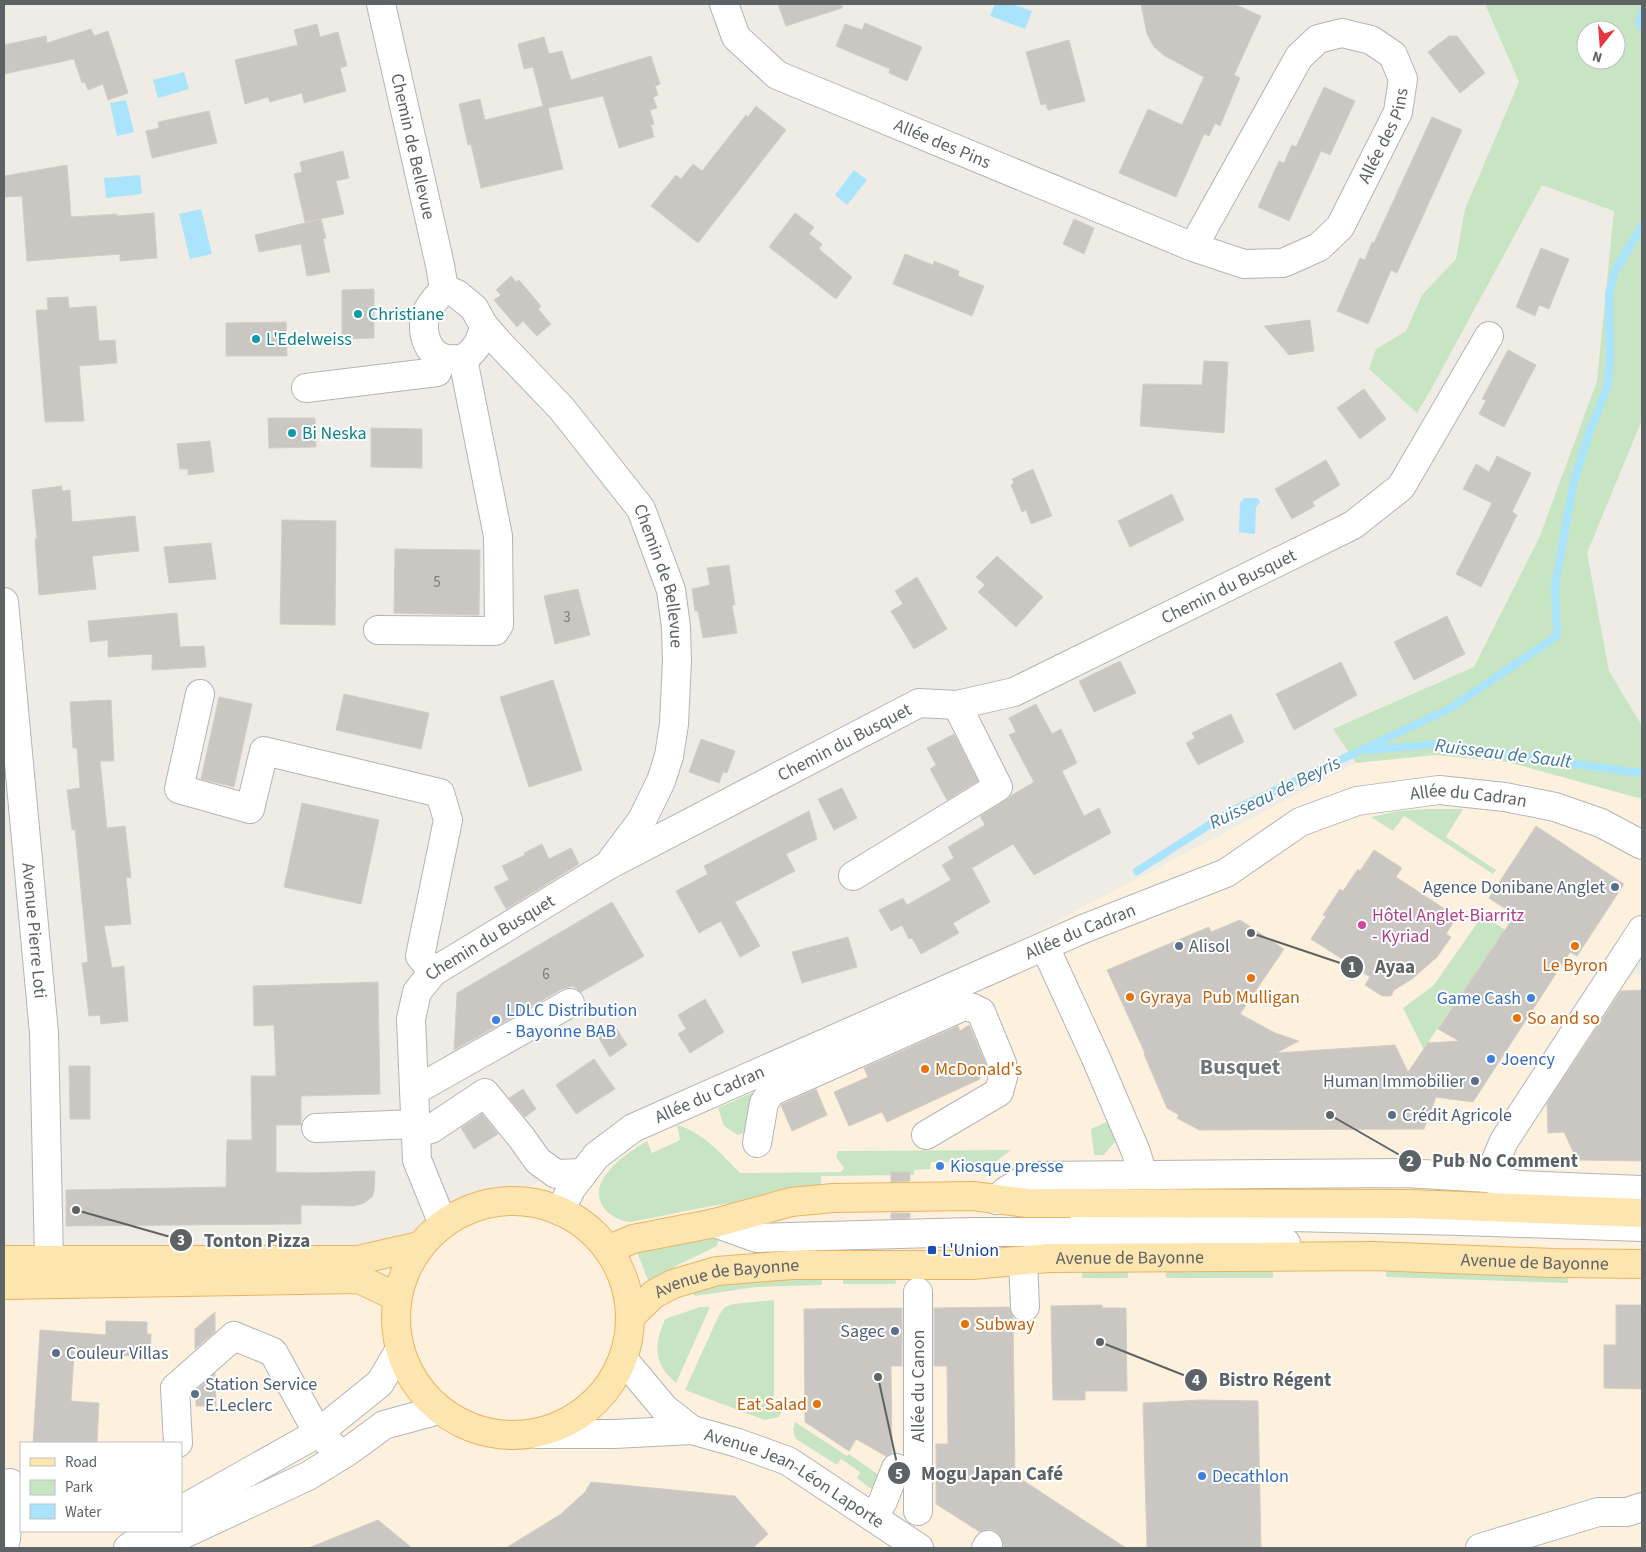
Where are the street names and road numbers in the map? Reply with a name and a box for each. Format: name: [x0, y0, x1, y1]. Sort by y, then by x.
street label: Chemin de Bellevue: [385, 71, 442, 222]
street label: Allée des Pins: [1352, 86, 1414, 188]
street label: Allée des Pins: [890, 112, 995, 175]
street label: Chemin de Bellevue: [628, 500, 689, 648]
street label: Chemin du Busquet: [1157, 542, 1300, 630]
street label: Chemin du Busquet: [773, 697, 916, 787]
street label: Allée du Cadran: [1408, 777, 1529, 814]
street label: Avenue Pierre Loti: [16, 862, 53, 1000]
street label: Chemin du Busquet: [419, 888, 559, 986]
street label: Allée du Cadran: [1021, 897, 1139, 966]
street label: Allée du Cadran: [650, 1059, 768, 1129]
street label: Avenue de Bayonne: [1056, 1245, 1204, 1270]
street label: Avenue de Bayonne: [1460, 1247, 1609, 1276]
street label: Avenue de Bayonne: [650, 1253, 799, 1304]
street label: Allée du Canon: [906, 1330, 931, 1442]
street label: Avenue Jean-Léon Laporte: [702, 1422, 889, 1534]

